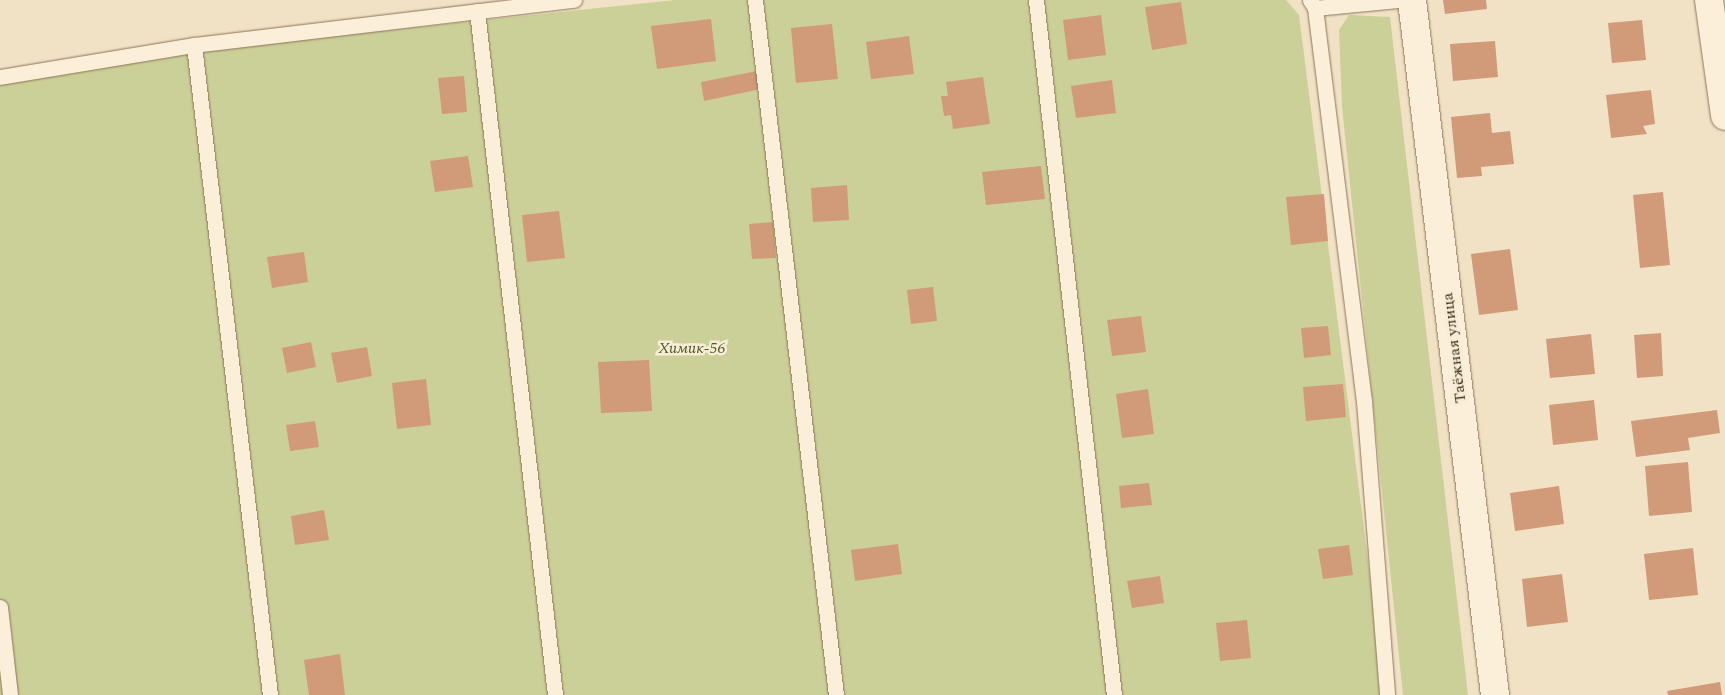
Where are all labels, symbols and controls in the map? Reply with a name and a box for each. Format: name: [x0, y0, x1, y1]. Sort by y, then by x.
street label: Таёжная улица: [1438, 292, 1470, 404]
park label: Химик-56: [659, 338, 725, 358]

